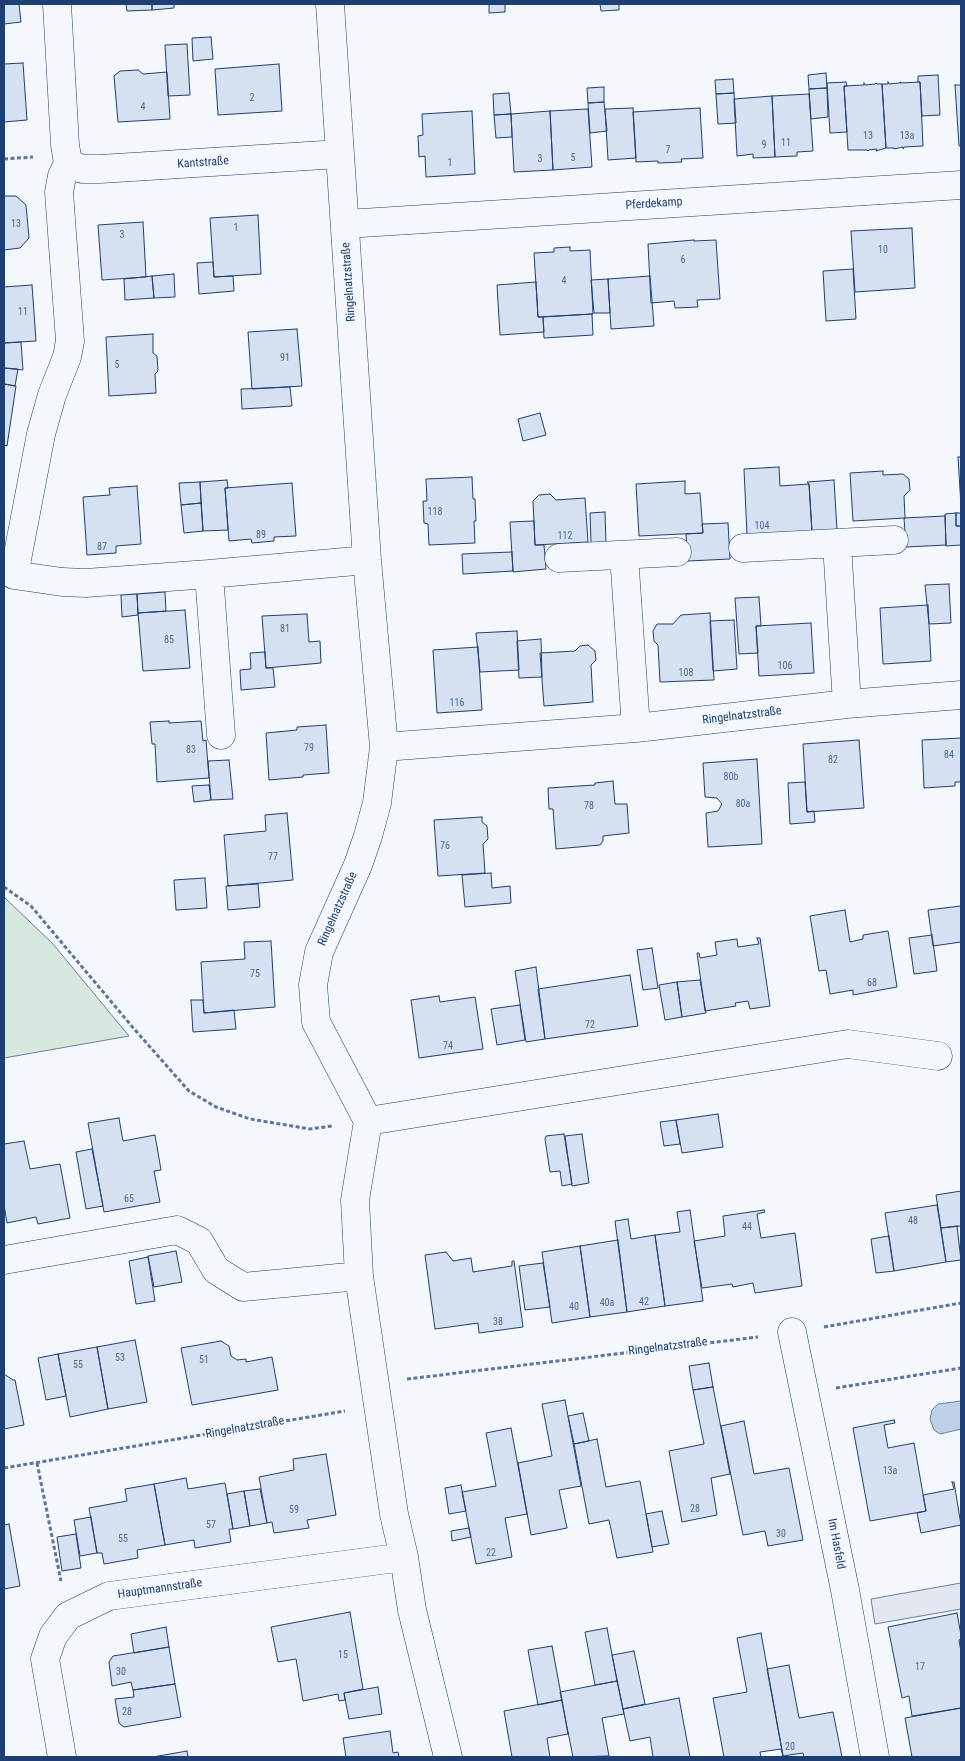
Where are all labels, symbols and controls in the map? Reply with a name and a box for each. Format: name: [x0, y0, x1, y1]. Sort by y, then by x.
house number: 2: [250, 92, 254, 104]
house number: 4: [141, 101, 145, 113]
house number: 13: [863, 130, 873, 142]
house number: 13a: [900, 130, 914, 142]
house number: 11: [781, 137, 791, 149]
house number: 9: [762, 139, 766, 151]
house number: 7: [666, 144, 670, 156]
house number: 5: [571, 152, 575, 164]
house number: 3: [538, 153, 542, 165]
street label: Kantstraße: [177, 154, 229, 172]
house number: 1: [448, 157, 452, 169]
street label: Pferdekamp: [625, 195, 683, 213]
house number: 13: [11, 218, 21, 230]
house number: 1: [234, 222, 238, 234]
house number: 3: [120, 229, 124, 241]
street label: Ringelnatzstraße: [339, 242, 359, 322]
house number: 10: [878, 244, 888, 256]
house number: 6: [681, 254, 685, 266]
house number: 4: [562, 275, 566, 287]
house number: 11: [18, 306, 28, 318]
house number: 91: [280, 352, 290, 364]
house number: 5: [115, 359, 119, 371]
house number: 118: [428, 506, 442, 518]
house number: 104: [755, 520, 769, 532]
house number: 89: [256, 529, 266, 541]
house number: 112: [558, 530, 572, 542]
house number: 87: [97, 541, 107, 553]
house number: 81: [280, 623, 290, 635]
house number: 85: [164, 634, 174, 646]
house number: 106: [778, 660, 792, 672]
house number: 108: [679, 667, 693, 679]
house number: 116: [450, 697, 464, 709]
street label: Ringelnatzstraße: [702, 704, 782, 728]
house number: 79: [304, 742, 314, 754]
house number: 83: [186, 744, 196, 756]
house number: 84: [944, 749, 954, 761]
house number: 82: [828, 754, 838, 766]
house number: 80b: [724, 771, 738, 783]
house number: 80a: [736, 798, 750, 810]
house number: 78: [584, 800, 594, 812]
house number: 76: [440, 840, 450, 852]
house number: 77: [268, 851, 278, 863]
street label: Ringelnatzstraße: [315, 870, 361, 948]
house number: 75: [250, 968, 260, 980]
house number: 68: [867, 977, 877, 989]
house number: 72: [585, 1019, 595, 1031]
house number: 74: [443, 1040, 453, 1052]
house number: 65: [124, 1193, 134, 1205]
house number: 48: [908, 1215, 918, 1227]
house number: 44: [742, 1221, 752, 1233]
house number: 42: [639, 1296, 649, 1308]
house number: 40a: [600, 1297, 614, 1309]
house number: 40: [569, 1301, 579, 1313]
house number: 38: [493, 1316, 503, 1328]
street label: Ringelnatzstraße: [628, 1335, 708, 1359]
house number: 53: [115, 1352, 125, 1364]
house number: 51: [199, 1354, 209, 1366]
house number: 55: [73, 1359, 83, 1371]
street label: Ringelnatzstraße: [205, 1414, 285, 1442]
house number: 13a: [883, 1465, 897, 1477]
house number: 28: [690, 1503, 700, 1515]
house number: 59: [289, 1504, 299, 1516]
street label: Im Hasfeld: [824, 1517, 848, 1571]
house number: 57: [206, 1519, 216, 1531]
house number: 30: [776, 1528, 786, 1540]
house number: 55: [118, 1533, 128, 1545]
house number: 22: [486, 1547, 496, 1559]
street label: Hauptmannstraße: [117, 1576, 203, 1602]
house number: 15: [338, 1649, 348, 1661]
house number: 17: [915, 1661, 925, 1673]
house number: 30: [116, 1666, 126, 1678]
house number: 28: [122, 1706, 132, 1718]
house number: 20: [785, 1741, 795, 1753]

